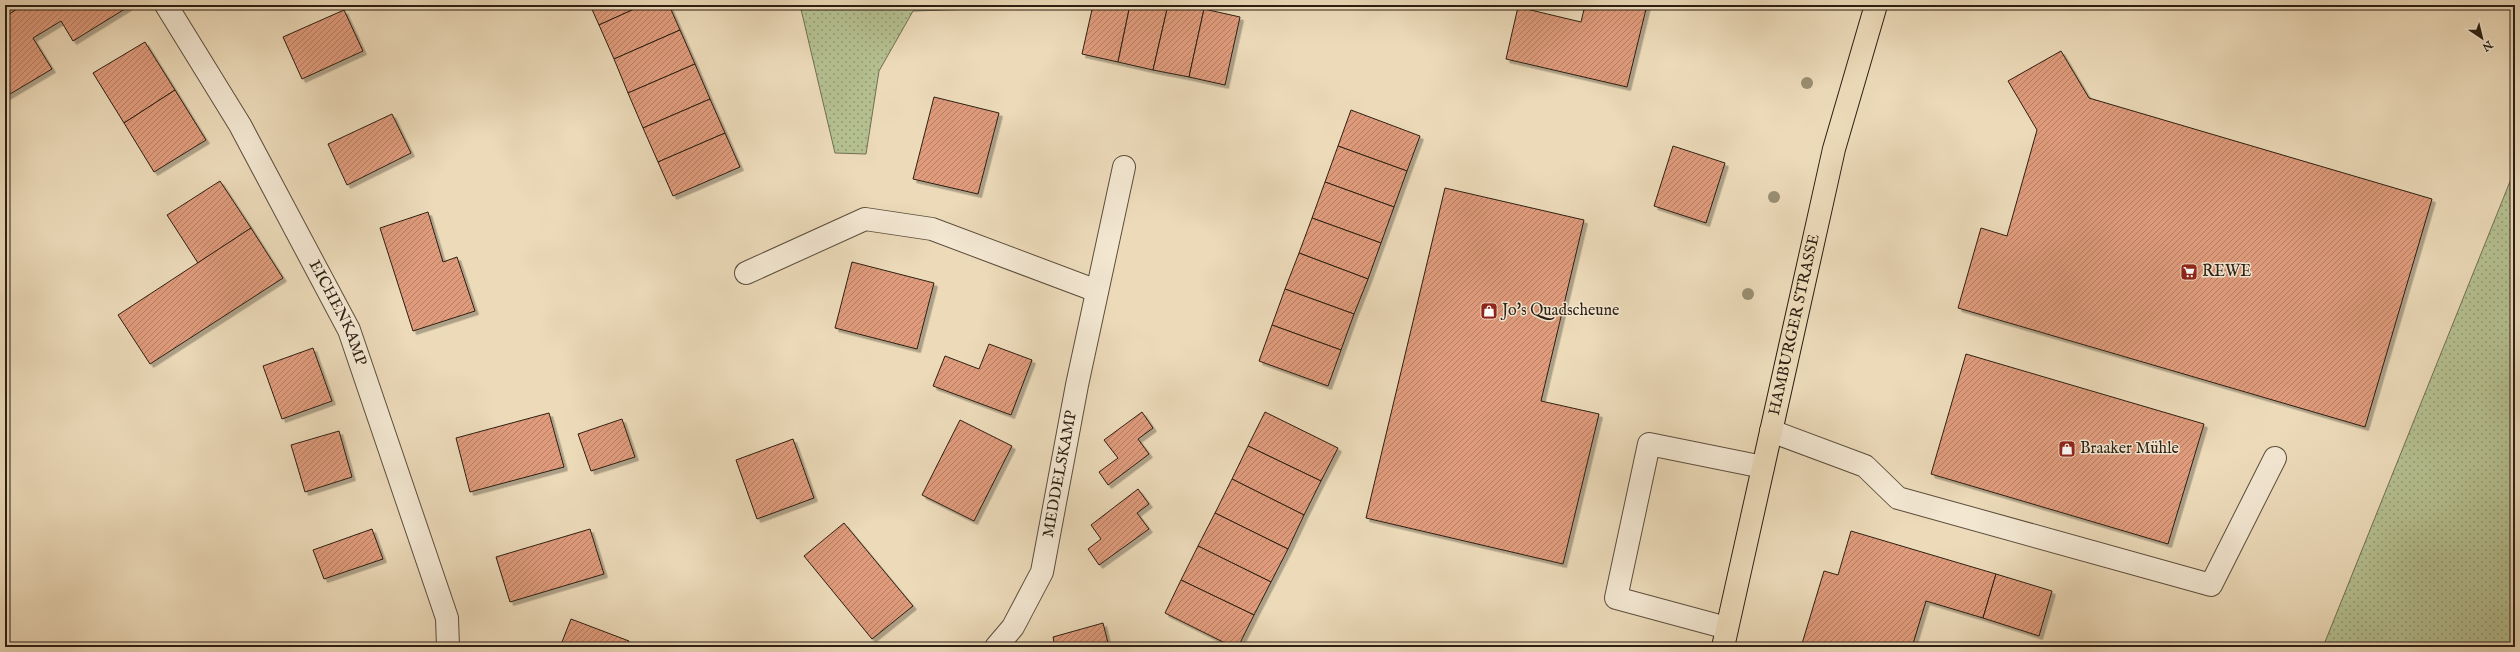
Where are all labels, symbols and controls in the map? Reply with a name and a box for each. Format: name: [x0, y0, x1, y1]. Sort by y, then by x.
north arrow: [2462, 18, 2502, 58]
text: N: [2479, 36, 2496, 54]
street label: HAMBURGER STRASSE: [1765, 232, 1825, 417]
street label: EICHENKAMP: [304, 257, 370, 368]
supermarket icon: REWE: [2179, 262, 2199, 282]
place label: REWE: [2202, 262, 2251, 282]
shop icon: Jo's Quadscheune: [1479, 301, 1499, 321]
place label: Jo's Quadscheune: [1500, 301, 1619, 321]
street label: MEDDELSKAMP: [1039, 409, 1082, 539]
shop icon: Braaker Mühle: [2057, 439, 2077, 459]
place label: Braaker Mühle: [2080, 439, 2179, 459]

